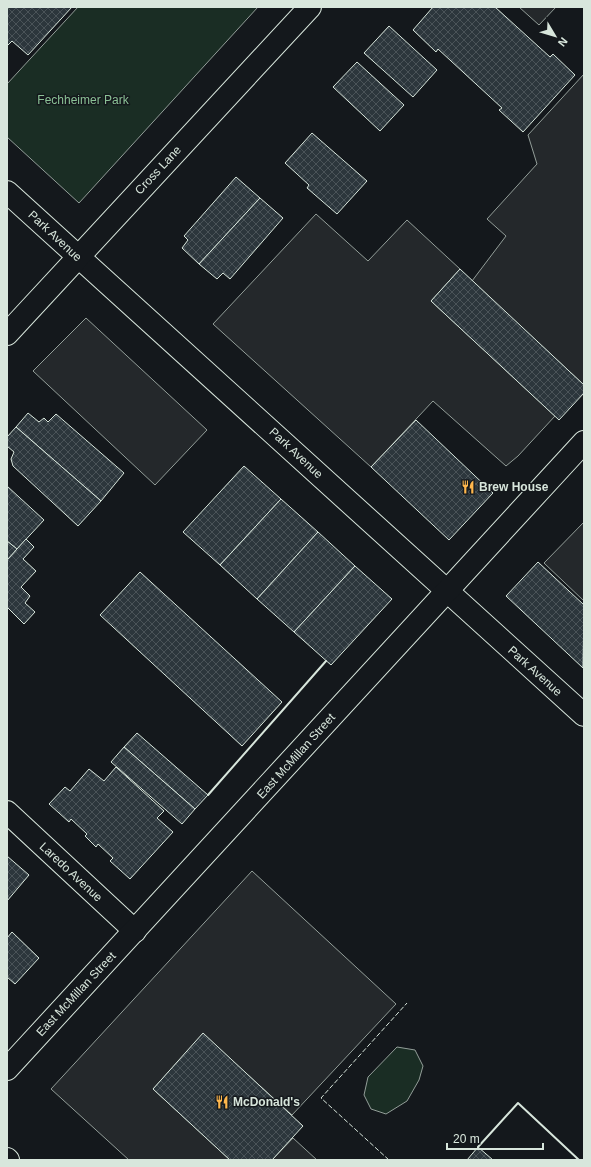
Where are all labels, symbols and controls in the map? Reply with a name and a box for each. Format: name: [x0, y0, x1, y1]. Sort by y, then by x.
north arrow: [535, 16, 575, 56]
text: N: [556, 35, 570, 49]
park label: Fechheimer Park: [37, 93, 130, 107]
street label: Cross Lane: [132, 143, 184, 197]
street label: Park Avenue: [25, 208, 85, 264]
street label: Park Avenue: [266, 425, 326, 481]
restaurant icon: Brew House: [460, 479, 476, 495]
place label: Brew House: [479, 480, 549, 494]
street label: Park Avenue: [505, 643, 565, 699]
street label: East McMillan Street: [254, 710, 338, 802]
street label: Laredo Avenue: [37, 839, 105, 905]
street label: East McMillan Street: [33, 949, 119, 1039]
restaurant icon: McDonald's: [214, 1094, 230, 1110]
place label: McDonald's: [233, 1095, 300, 1109]
scale bar: [447, 1125, 543, 1151]
text: 20 m: [453, 1132, 480, 1146]

